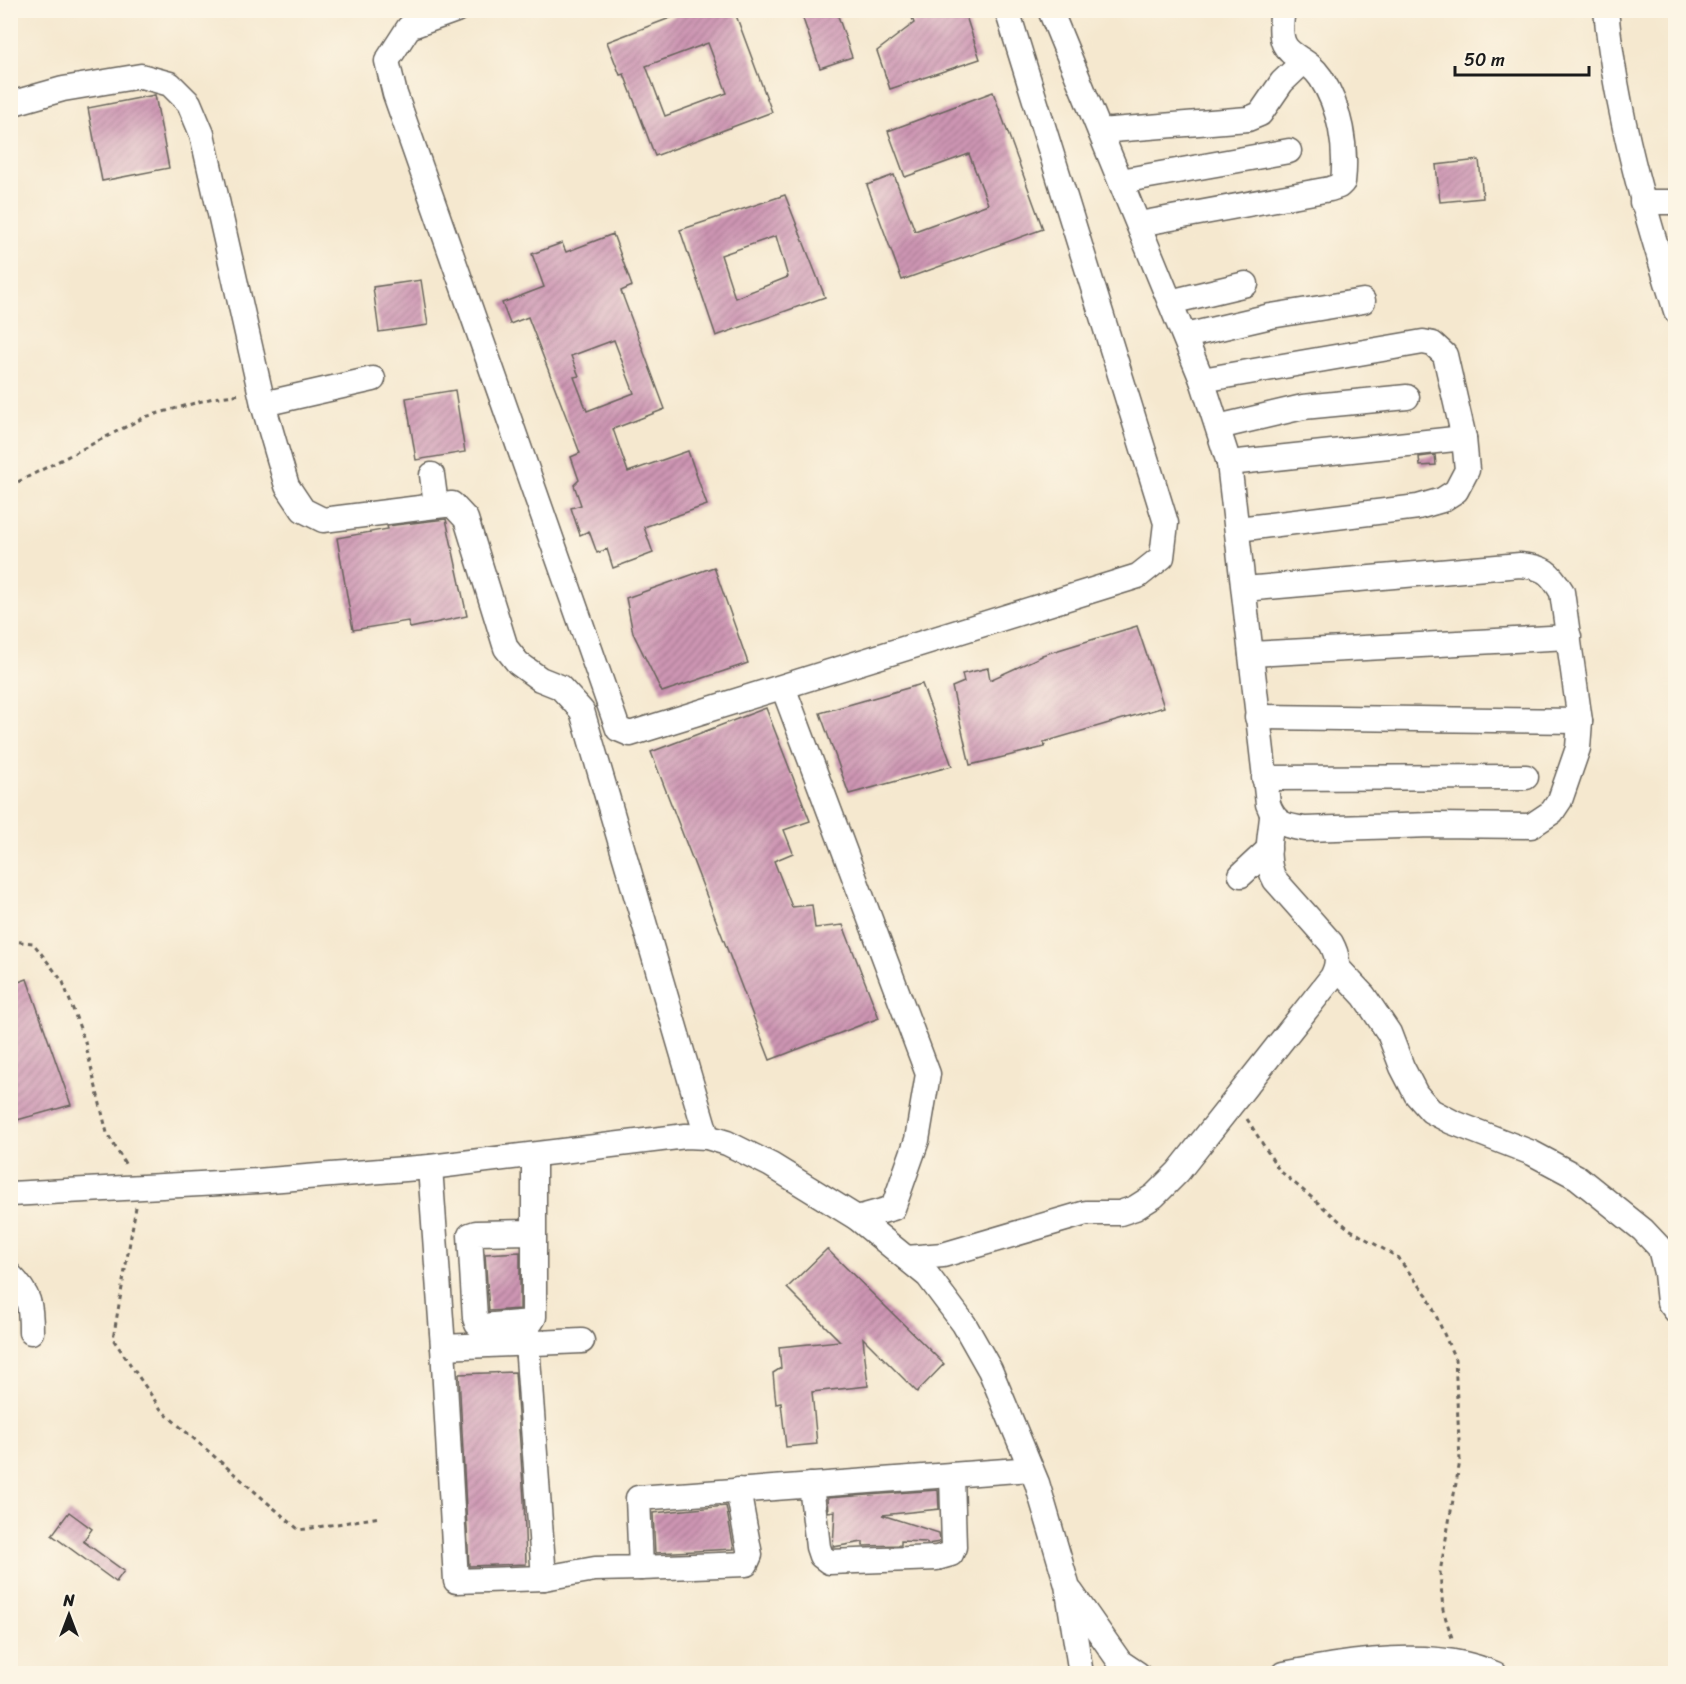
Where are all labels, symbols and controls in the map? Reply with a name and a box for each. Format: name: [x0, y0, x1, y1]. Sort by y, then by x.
scale bar: [1455, 39, 1588, 77]
text: 50 m: [1464, 44, 1505, 76]
north arrow: [39, 1585, 99, 1645]
text: N: [62, 1586, 75, 1615]

